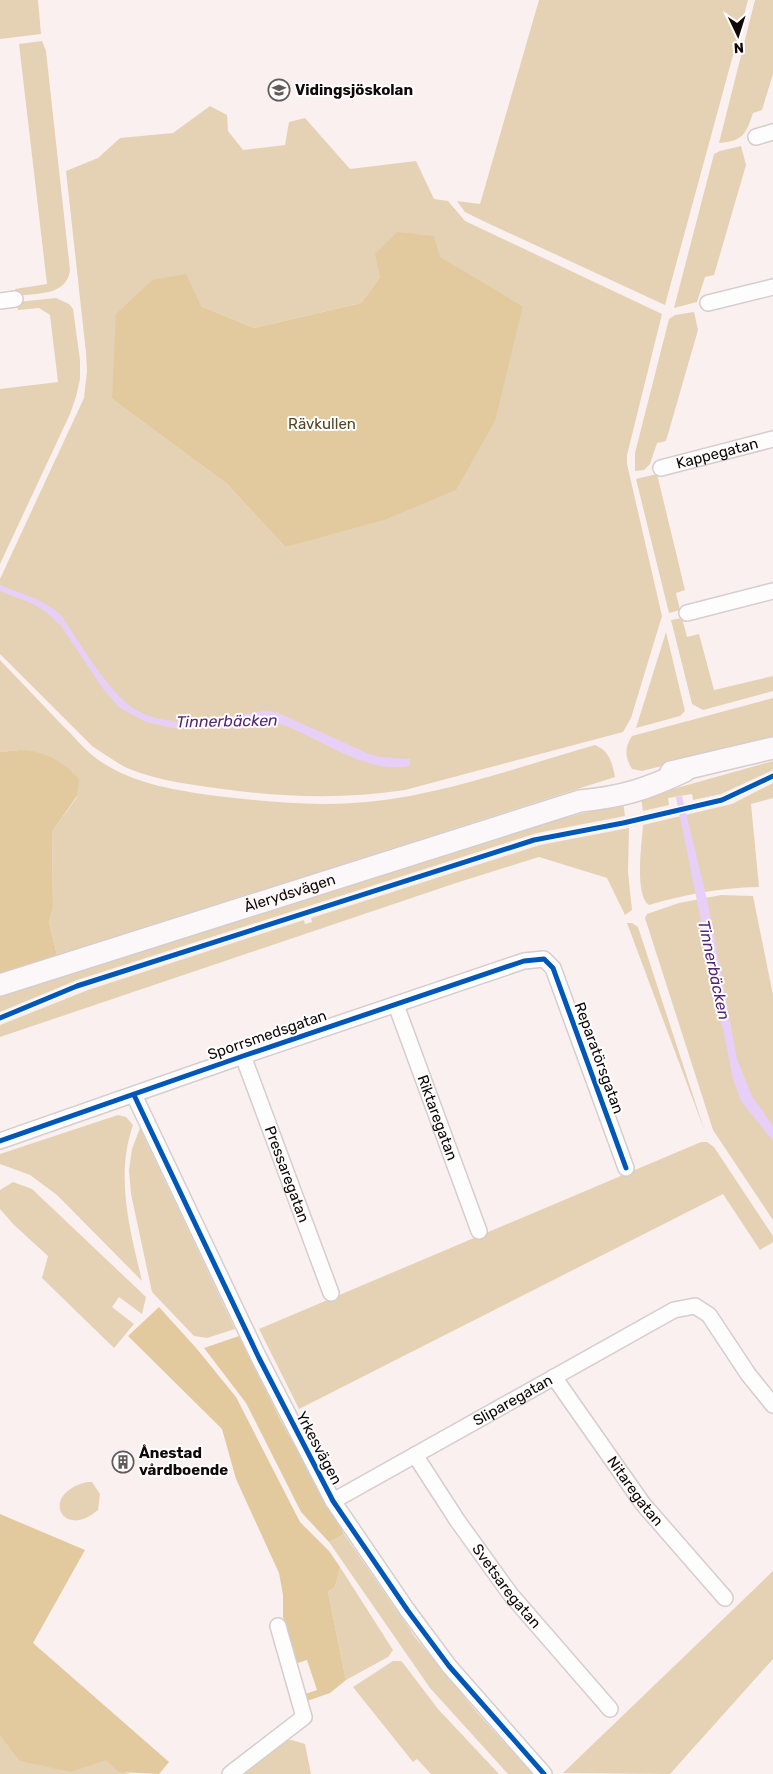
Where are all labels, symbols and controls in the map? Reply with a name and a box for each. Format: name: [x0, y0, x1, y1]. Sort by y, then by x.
north arrow: [713, 10, 763, 60]
text: N: [733, 39, 744, 56]
school or university icon: Vidingsjöskolan: [267, 78, 291, 102]
place label: Vidingsjöskolan: [295, 81, 413, 99]
park label: Rävkullen: [288, 415, 356, 433]
street label: Kappegatan: [674, 434, 760, 473]
water label: Tinnerbäcken: [176, 711, 278, 731]
street label: Ålerydsvägen: [242, 870, 338, 916]
water label: Tinnerbäcken: [694, 918, 734, 1022]
street label: Reparatörsgatan: [570, 1000, 628, 1116]
street label: Sporrsmedsgatan: [205, 1006, 329, 1064]
street label: Riktaregatan: [413, 1072, 461, 1163]
street label: Pressaregatan: [261, 1123, 313, 1225]
street label: Sliparegatan: [470, 1371, 556, 1430]
street label: Yrkesvägen: [292, 1408, 346, 1488]
place label: Ånestad vårdboende: [139, 1444, 228, 1479]
building icon: Ånestad vårdboende: [111, 1450, 135, 1474]
street label: Nitaregatan: [603, 1453, 667, 1530]
street label: Svetsaregatan: [468, 1540, 545, 1632]

